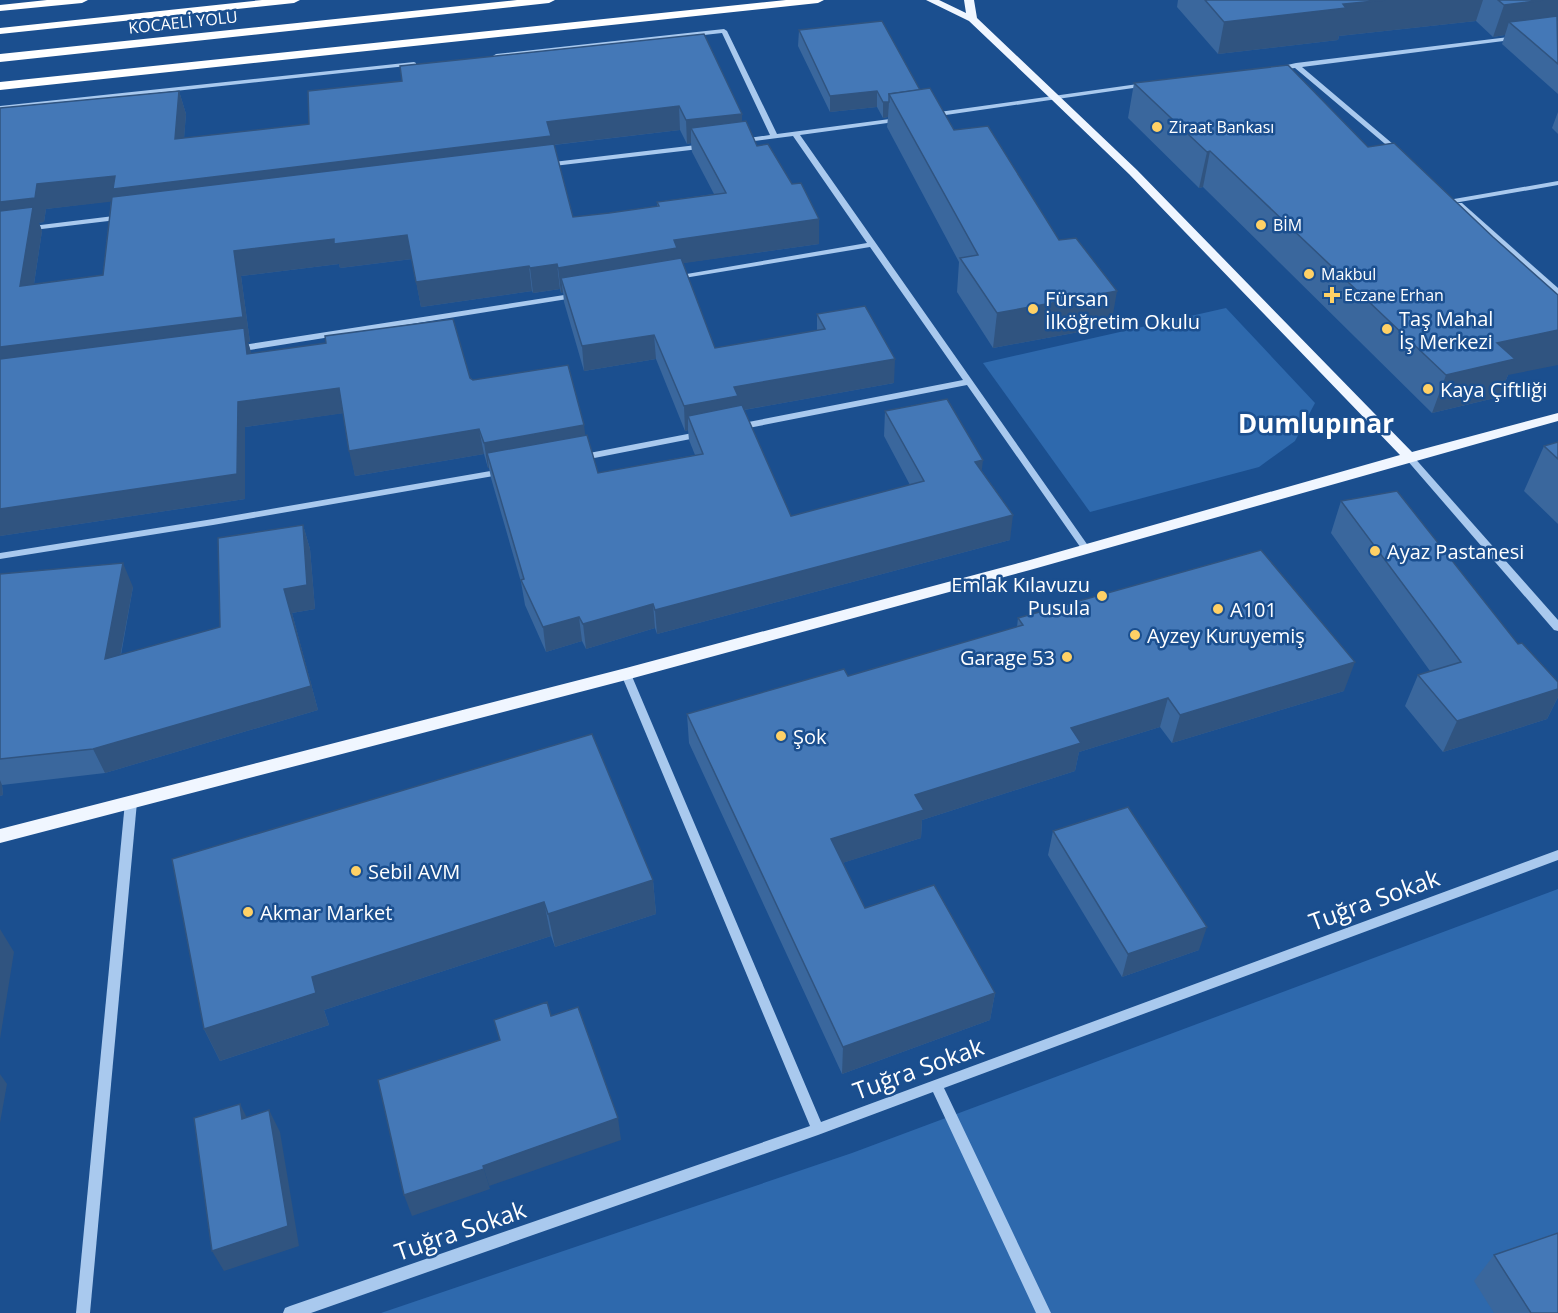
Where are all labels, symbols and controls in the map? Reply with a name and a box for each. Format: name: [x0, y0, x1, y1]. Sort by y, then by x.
street label: KOCAELİ YOLU: [127, 5, 239, 39]
place label: Ziraat Bankası: [1169, 116, 1274, 138]
marker: Ziraat Bankası: [1150, 120, 1164, 134]
place label: BİM: [1273, 214, 1302, 236]
marker: BİM: [1254, 218, 1268, 232]
place label: Makbul: [1321, 263, 1376, 285]
marker: Makbul: [1302, 267, 1316, 281]
place label: Eczane Erhan: [1344, 284, 1444, 306]
place label: Fürsan İlköğretim Okulu: [1045, 285, 1200, 335]
marker: Eczane Erhan: [1325, 288, 1339, 302]
marker: Fürsan İlköğretim Okulu: [1026, 302, 1040, 316]
place label: Taş Mahal İş Merkezi: [1399, 305, 1493, 355]
marker: Taş Mahal İş Merkezi: [1380, 322, 1394, 336]
place label: Kaya Çiftliği: [1440, 376, 1547, 403]
marker: Kaya Çiftliği: [1421, 382, 1435, 396]
district label: Dumlupınar: [1238, 405, 1394, 441]
place label: Ayaz Pastanesi: [1387, 538, 1524, 565]
marker: Ayaz Pastanesi: [1368, 544, 1382, 558]
place label: Emlak Kılavuzu Pusula: [951, 571, 1090, 621]
marker: Emlak Kılavuzu Pusula: [1095, 589, 1109, 603]
place label: A101: [1230, 596, 1277, 623]
marker: A101: [1211, 602, 1225, 616]
place label: Ayzey Kuruyemiş: [1147, 622, 1305, 649]
marker: Ayzey Kuruyemiş: [1128, 628, 1142, 642]
place label: Garage 53: [960, 644, 1055, 671]
marker: Garage 53: [1060, 650, 1074, 664]
place label: Şok: [793, 723, 827, 750]
marker: Şok: [774, 729, 788, 743]
place label: Sebil AVM: [368, 858, 460, 885]
street label: Tuğra Sokak: [1304, 860, 1444, 938]
marker: Sebil AVM: [349, 864, 363, 878]
place label: Akmar Market: [260, 899, 392, 926]
marker: Akmar Market: [241, 905, 255, 919]
street label: Tuğra Sokak: [848, 1029, 988, 1107]
street label: Tuğra Sokak: [390, 1192, 530, 1268]

